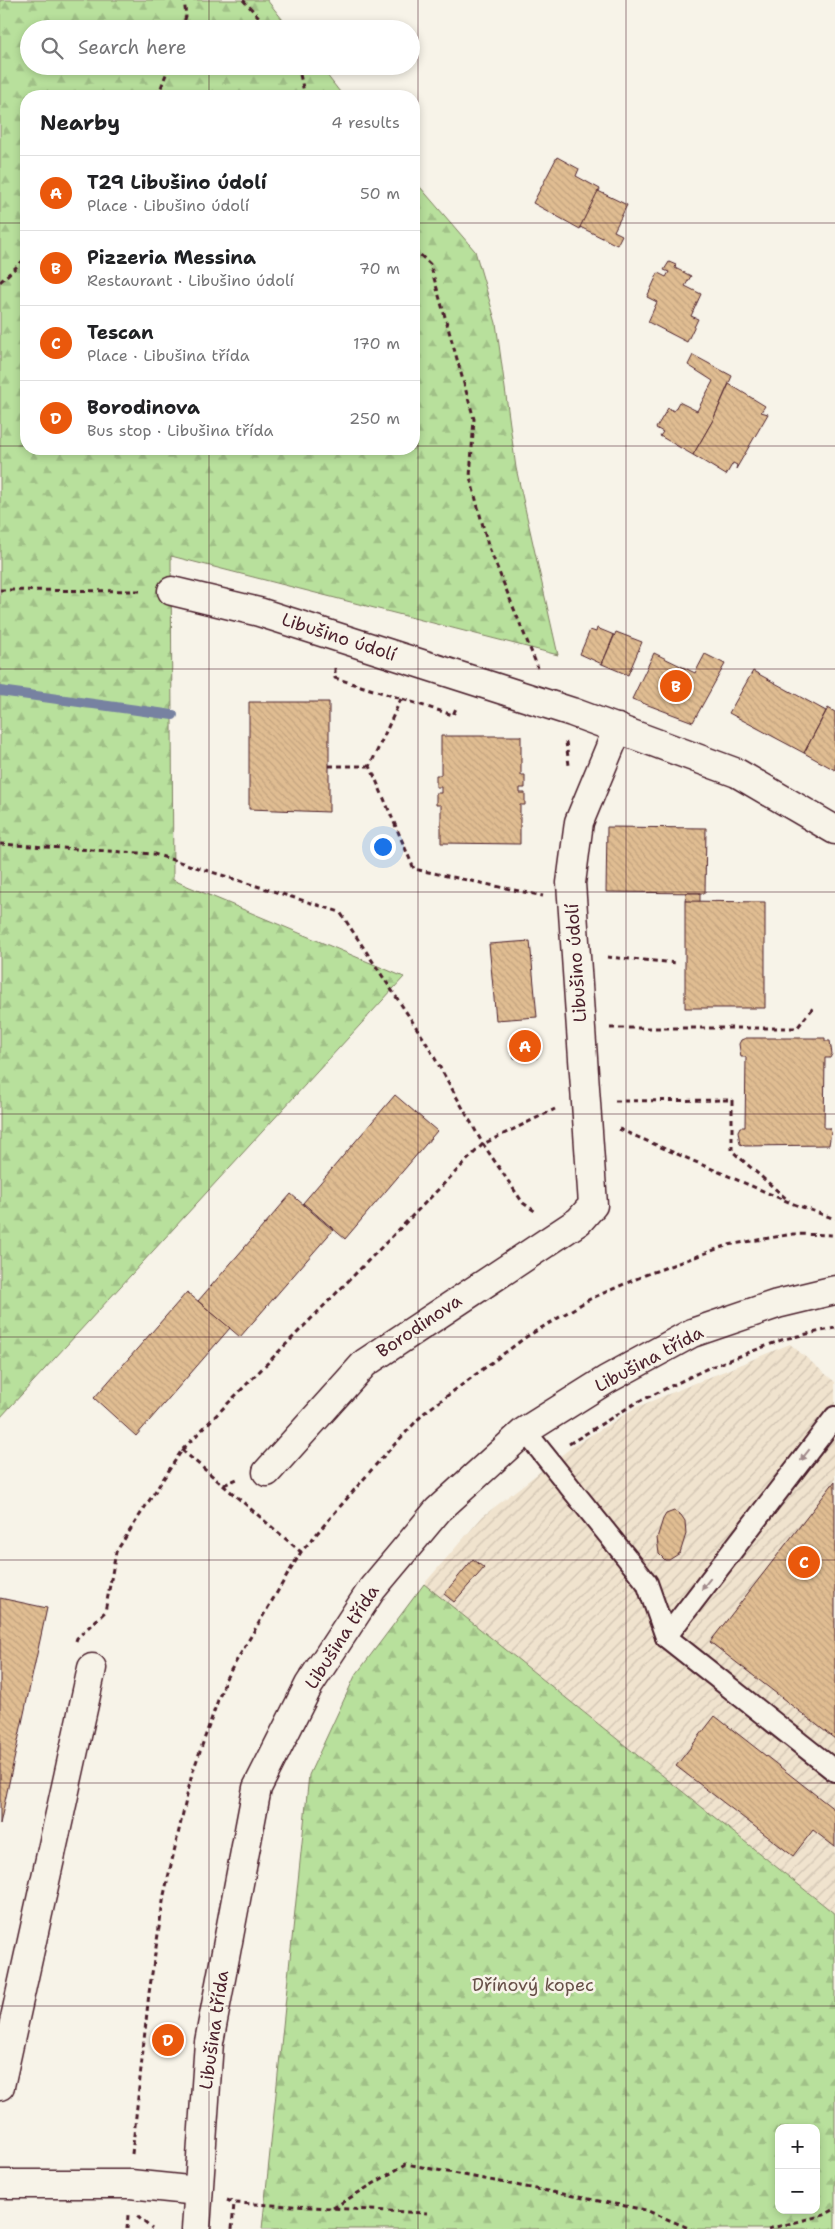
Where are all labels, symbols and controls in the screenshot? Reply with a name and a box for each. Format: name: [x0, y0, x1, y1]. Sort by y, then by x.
search box: [20, 20, 420, 75]
icon: search: [38, 34, 66, 62]
text: Search here: [78, 35, 187, 60]
text: Nearby: [40, 109, 120, 137]
text: 4 results: [331, 112, 400, 133]
text: T29 Libušino údolí: [87, 170, 267, 195]
text: A: [50, 183, 62, 204]
text: 50 m: [360, 183, 400, 204]
text: Place · Libušino údolí: [87, 195, 249, 216]
text: Pizzeria Messina: [87, 245, 256, 270]
text: B: [51, 258, 61, 279]
text: 70 m: [359, 258, 400, 279]
text: Restaurant · Libušino údolí: [87, 270, 294, 291]
text: Tescan: [87, 320, 154, 345]
text: C: [51, 333, 61, 354]
text: 170 m: [353, 333, 400, 354]
text: Place · Libušina třída: [87, 345, 250, 366]
text: Borodinova: [87, 395, 200, 420]
text: D: [50, 408, 62, 429]
text: 250 m: [349, 408, 400, 429]
text: Bus stop · Libušina třída: [87, 420, 274, 441]
street label: Libušino údolí: [279, 607, 399, 667]
pin: B: [660, 667, 692, 705]
your location: [370, 834, 396, 860]
street label: Libušino údolí: [560, 903, 592, 1023]
pin: A: [509, 1027, 541, 1065]
street label: Borodinova: [372, 1289, 466, 1363]
street label: Libušina třída: [590, 1320, 708, 1398]
one-way arrow: [800, 1449, 811, 1462]
pin: C: [788, 1543, 820, 1581]
one-way arrow: [701, 1577, 712, 1590]
street label: Libušina třída: [299, 1580, 385, 1694]
street label: Libušina třída: [194, 1969, 234, 2091]
park label: Dřínový kopec: [472, 1973, 594, 1997]
pin: D: [152, 2021, 184, 2059]
map controls: [775, 2124, 820, 2214]
button: +: [775, 2124, 820, 2169]
button: −: [775, 2169, 820, 2214]

